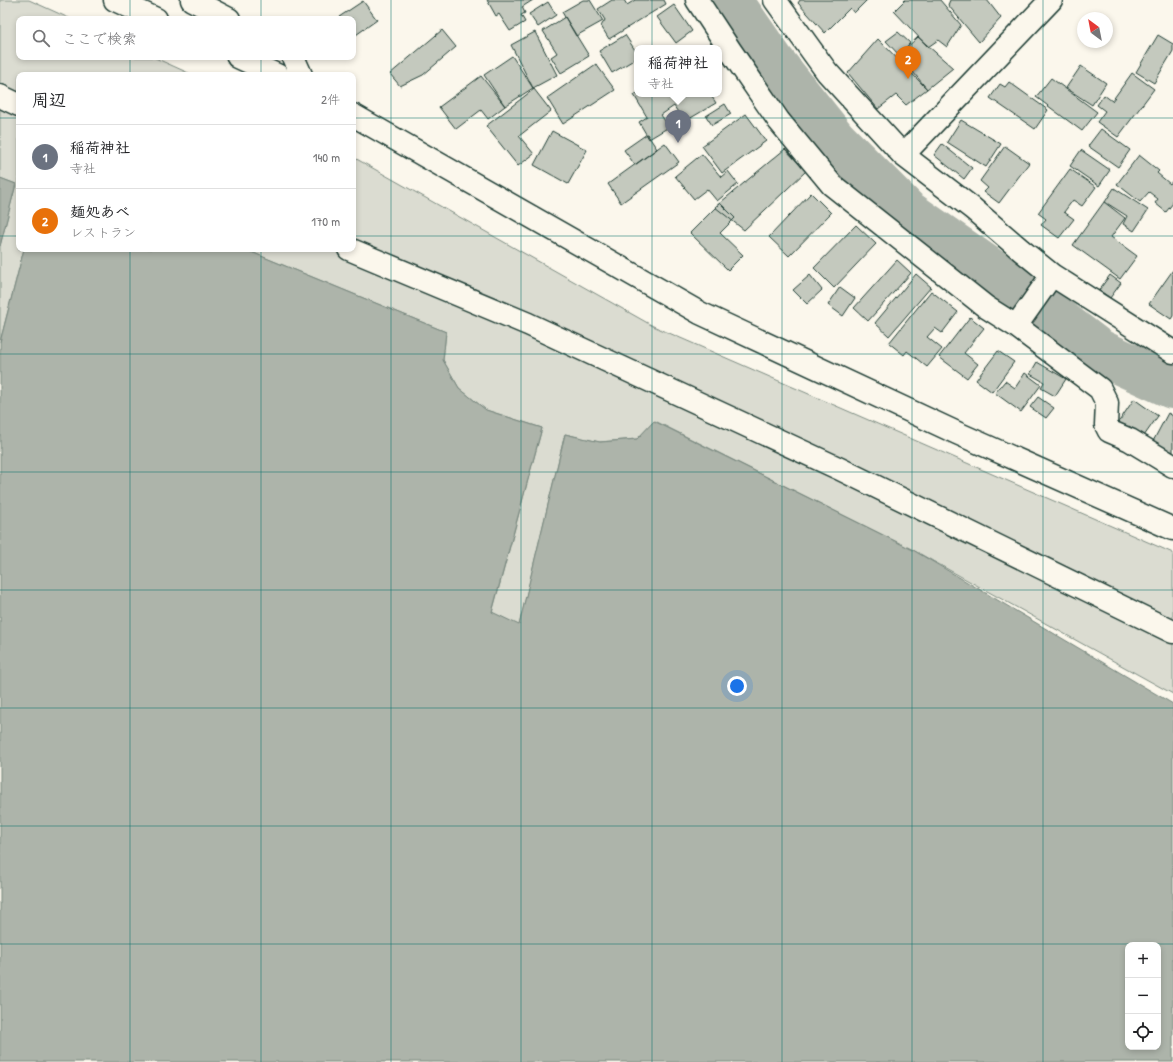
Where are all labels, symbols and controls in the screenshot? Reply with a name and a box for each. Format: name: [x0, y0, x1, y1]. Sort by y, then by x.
north arrow: [1077, 12, 1113, 48]
search box: [16, 16, 356, 60]
icon: search: [30, 27, 52, 49]
text: ここで検索: [62, 28, 137, 49]
popup: [634, 45, 722, 97]
pin: 2: [895, 46, 921, 79]
text: 稲荷神社: [648, 52, 708, 73]
text: 寺社: [648, 74, 674, 92]
text: 周辺: [32, 88, 66, 111]
text: 2件: [321, 90, 340, 108]
pin: 1: [665, 110, 691, 143]
text: 稲荷神社: [70, 137, 130, 158]
text: 1: [43, 148, 47, 166]
text: 140 m: [313, 148, 340, 166]
text: 寺社: [70, 159, 96, 177]
text: 麺処あべ: [70, 201, 130, 222]
text: 2: [42, 212, 48, 230]
text: 170 m: [311, 212, 340, 230]
text: レストラン: [70, 223, 136, 241]
your location: [727, 676, 747, 696]
map controls: [1125, 942, 1161, 1050]
button: +: [1125, 942, 1161, 978]
button: −: [1125, 978, 1161, 1014]
button: locate: [1125, 1014, 1161, 1050]

